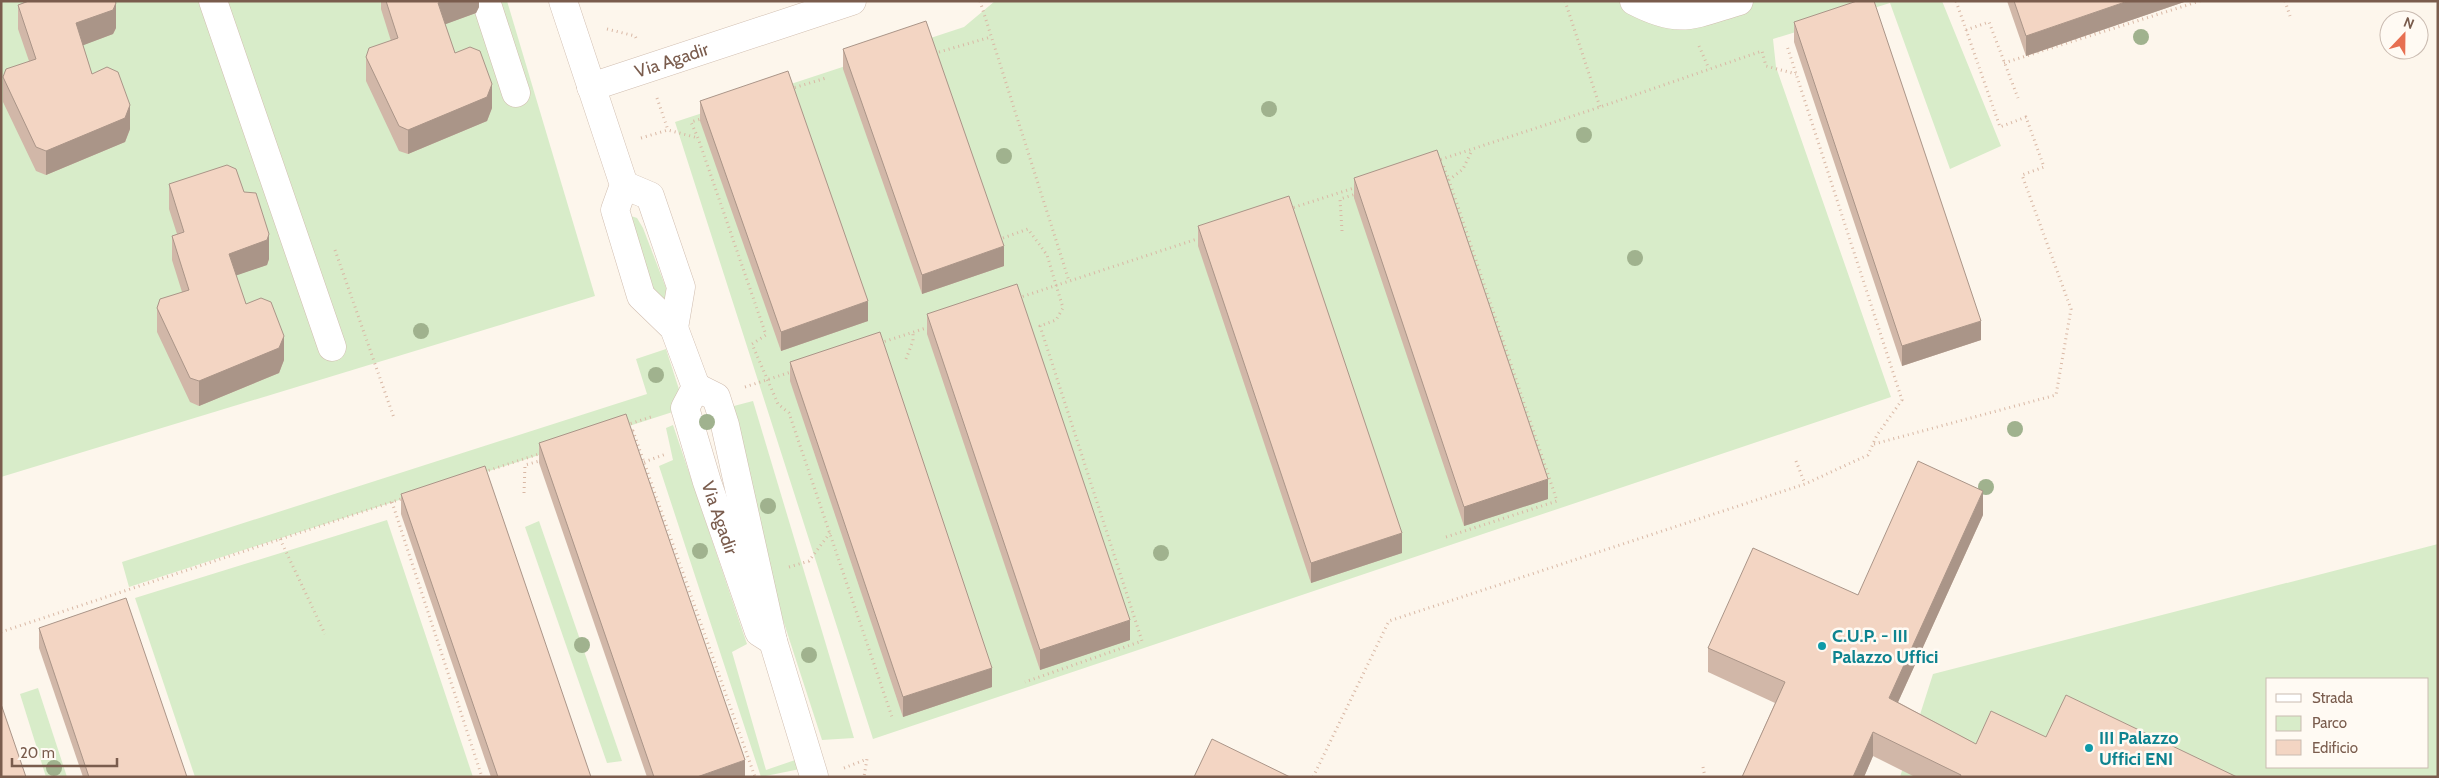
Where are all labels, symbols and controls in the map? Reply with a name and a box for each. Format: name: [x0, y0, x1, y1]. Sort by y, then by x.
north arrow: [2379, 10, 2429, 60]
text: N: [2401, 13, 2417, 33]
street label: Via Agadir: [632, 38, 712, 83]
street label: Via Agadir: [697, 478, 742, 558]
place label: C.U.P. - III Palazzo Uffici: [1832, 625, 1938, 668]
marker: C.U.P. - III Palazzo Uffici: [1816, 640, 1828, 652]
legend: [2266, 678, 2429, 768]
text: Strada: [2312, 689, 2354, 707]
text: Parco: [2312, 714, 2347, 732]
place label: III Palazzo Uffici ENI: [2099, 727, 2179, 770]
scale bar: [12, 736, 118, 768]
text: Edificio: [2312, 739, 2358, 757]
marker: III Palazzo Uffici ENI: [2083, 742, 2095, 754]
text: 20 m: [20, 744, 55, 762]

